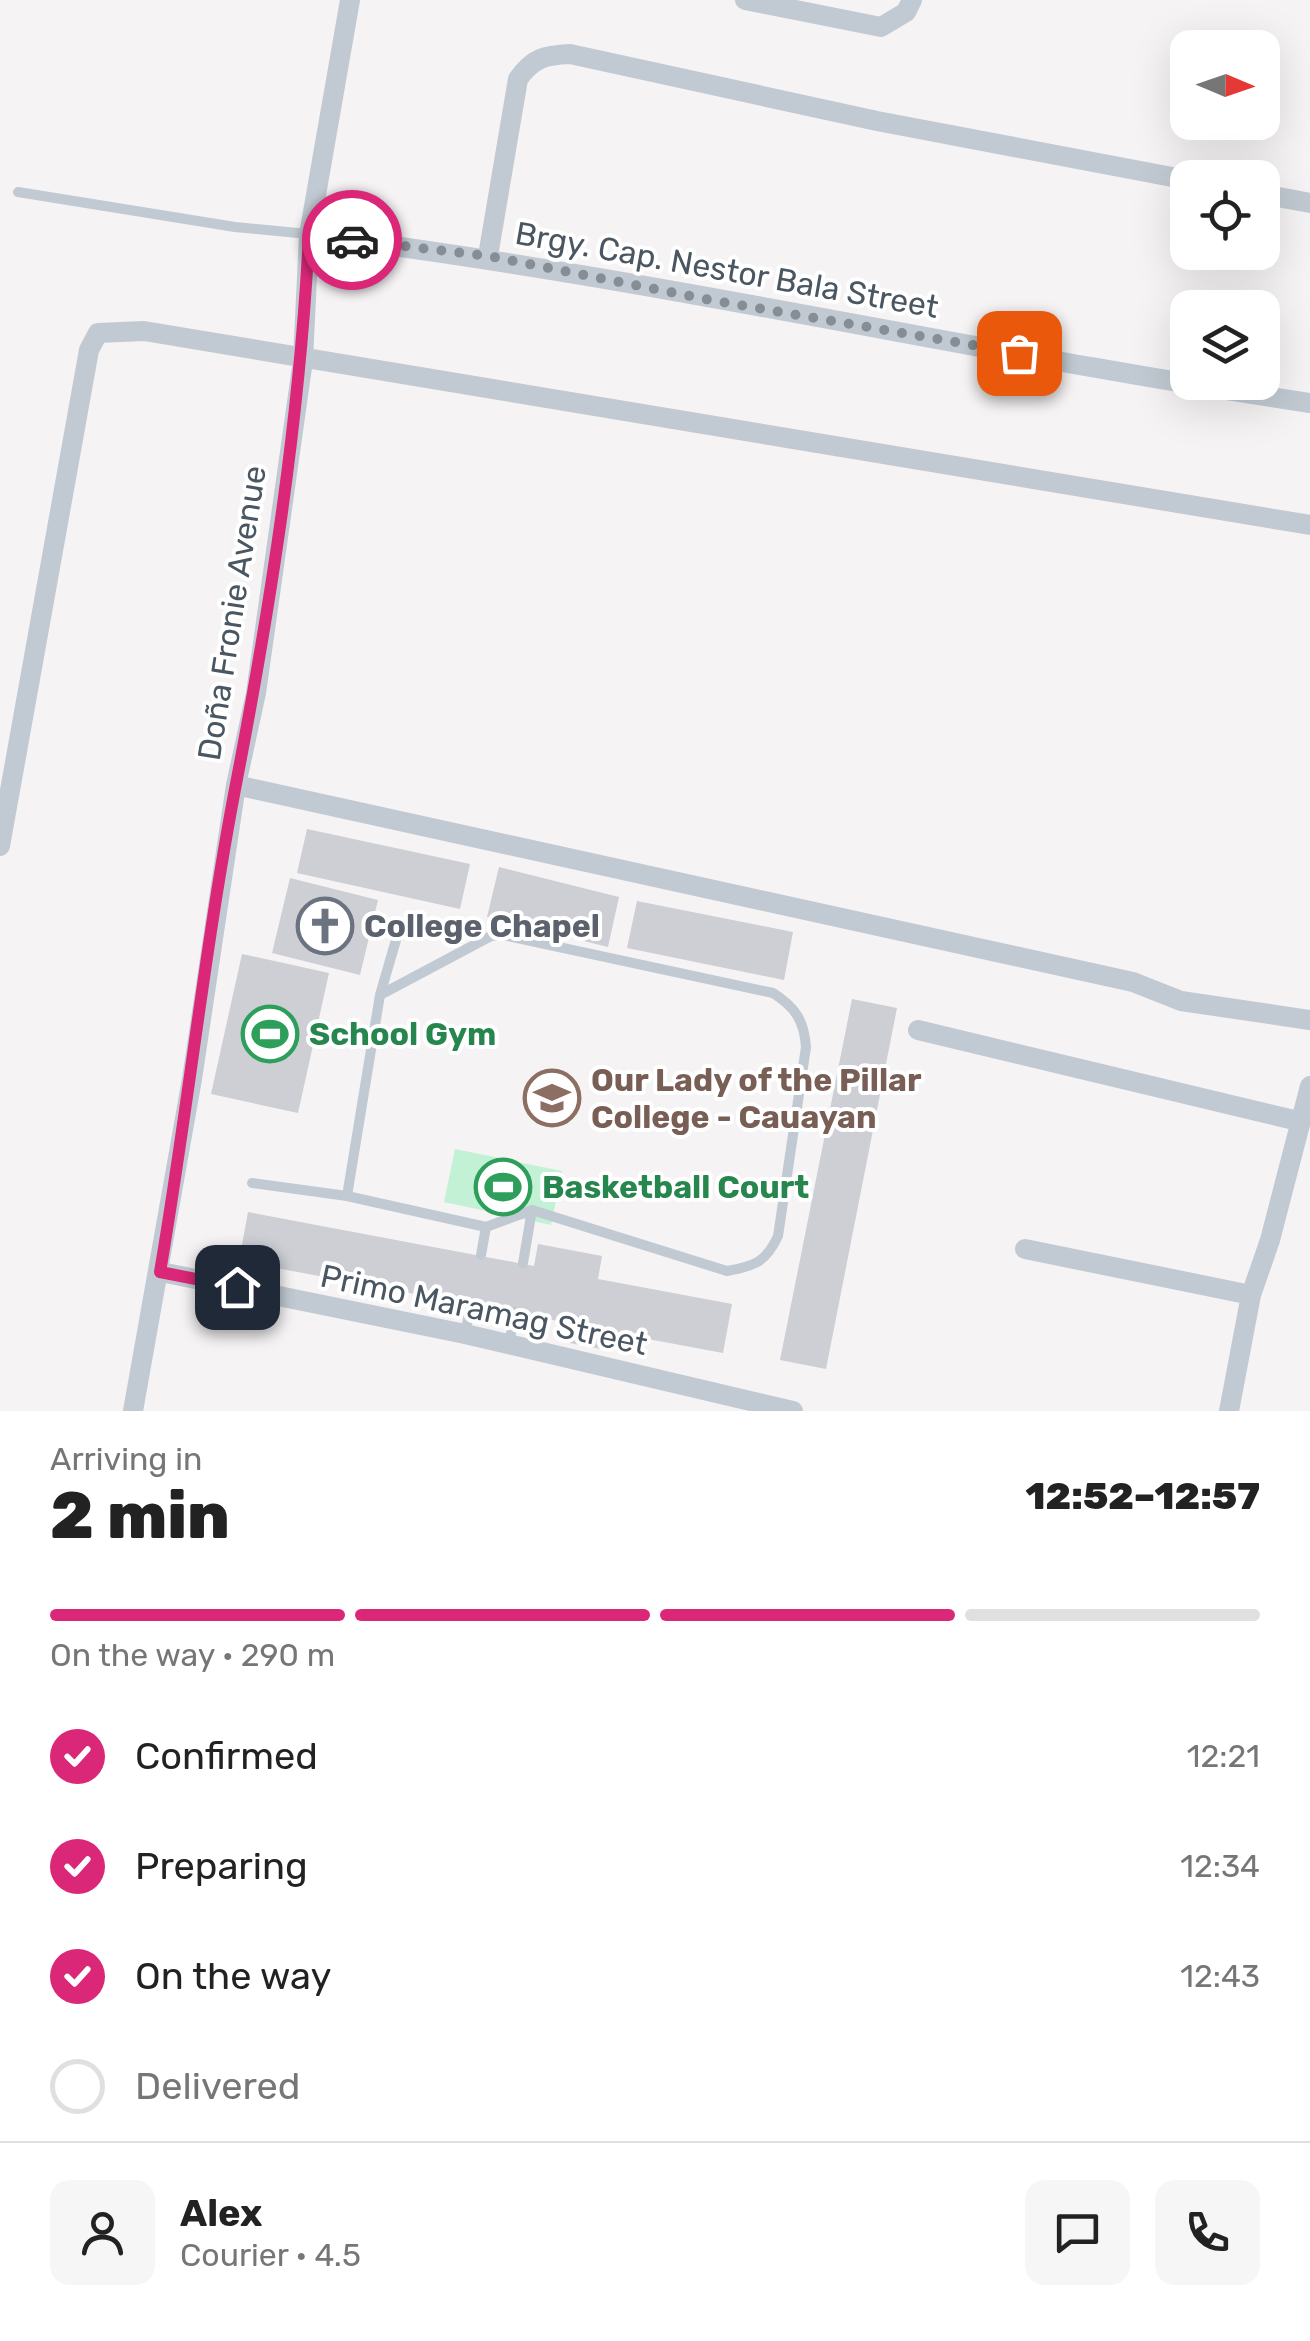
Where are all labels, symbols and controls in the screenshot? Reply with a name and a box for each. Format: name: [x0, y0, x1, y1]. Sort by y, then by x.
north arrow: [1170, 30, 1280, 140]
map controls: [1170, 30, 1280, 400]
button: locate: [1170, 160, 1280, 270]
courier: [302, 190, 402, 290]
icon: car: [325, 213, 380, 268]
street label: Brgy. Cap. Nestor Bala Street: [512, 214, 942, 326]
button: layers: [1170, 290, 1280, 400]
pin: [977, 311, 1062, 396]
icon: bag: [992, 326, 1047, 381]
street label: Doña Fronie Avenue: [190, 463, 274, 763]
church icon: College Chapel: [295, 896, 355, 956]
place label: College Chapel: [364, 907, 600, 945]
sports icon: School Gym: [240, 1004, 300, 1064]
place label: School Gym: [309, 1015, 496, 1053]
place label: Our Lady of the Pillar College - Cauayan: [591, 1061, 922, 1136]
school or university icon: Our Lady of the Pillar College - Cauayan: [522, 1068, 582, 1128]
sports icon: Basketball Court: [473, 1157, 533, 1217]
place label: Basketball Court: [542, 1168, 809, 1206]
pin: [195, 1245, 280, 1330]
street label: Primo Maramag Street: [317, 1257, 651, 1363]
icon: home: [210, 1260, 265, 1315]
text: Arriving in: [50, 1440, 202, 1478]
text: 12:52–12:57: [1026, 1473, 1260, 1519]
text: 2 min: [50, 1477, 230, 1554]
text: On the way · 290 m: [50, 1636, 335, 1674]
icon: check: [50, 1729, 105, 1784]
text: Confirmed: [135, 1733, 318, 1779]
text: 12:21: [1187, 1737, 1260, 1775]
icon: check: [50, 1839, 105, 1894]
text: Preparing: [135, 1843, 308, 1889]
text: 12:34: [1180, 1847, 1260, 1885]
icon: check: [50, 1949, 105, 2004]
text: On the way: [135, 1953, 331, 1999]
text: 12:43: [1180, 1957, 1260, 1995]
text: Delivered: [135, 2063, 300, 2109]
button: person: [50, 2180, 155, 2285]
button: chat: [1025, 2180, 1130, 2285]
button: phone: [1155, 2180, 1260, 2285]
text: Alex: [180, 2190, 262, 2236]
text: Courier · 4.5: [180, 2236, 361, 2274]

